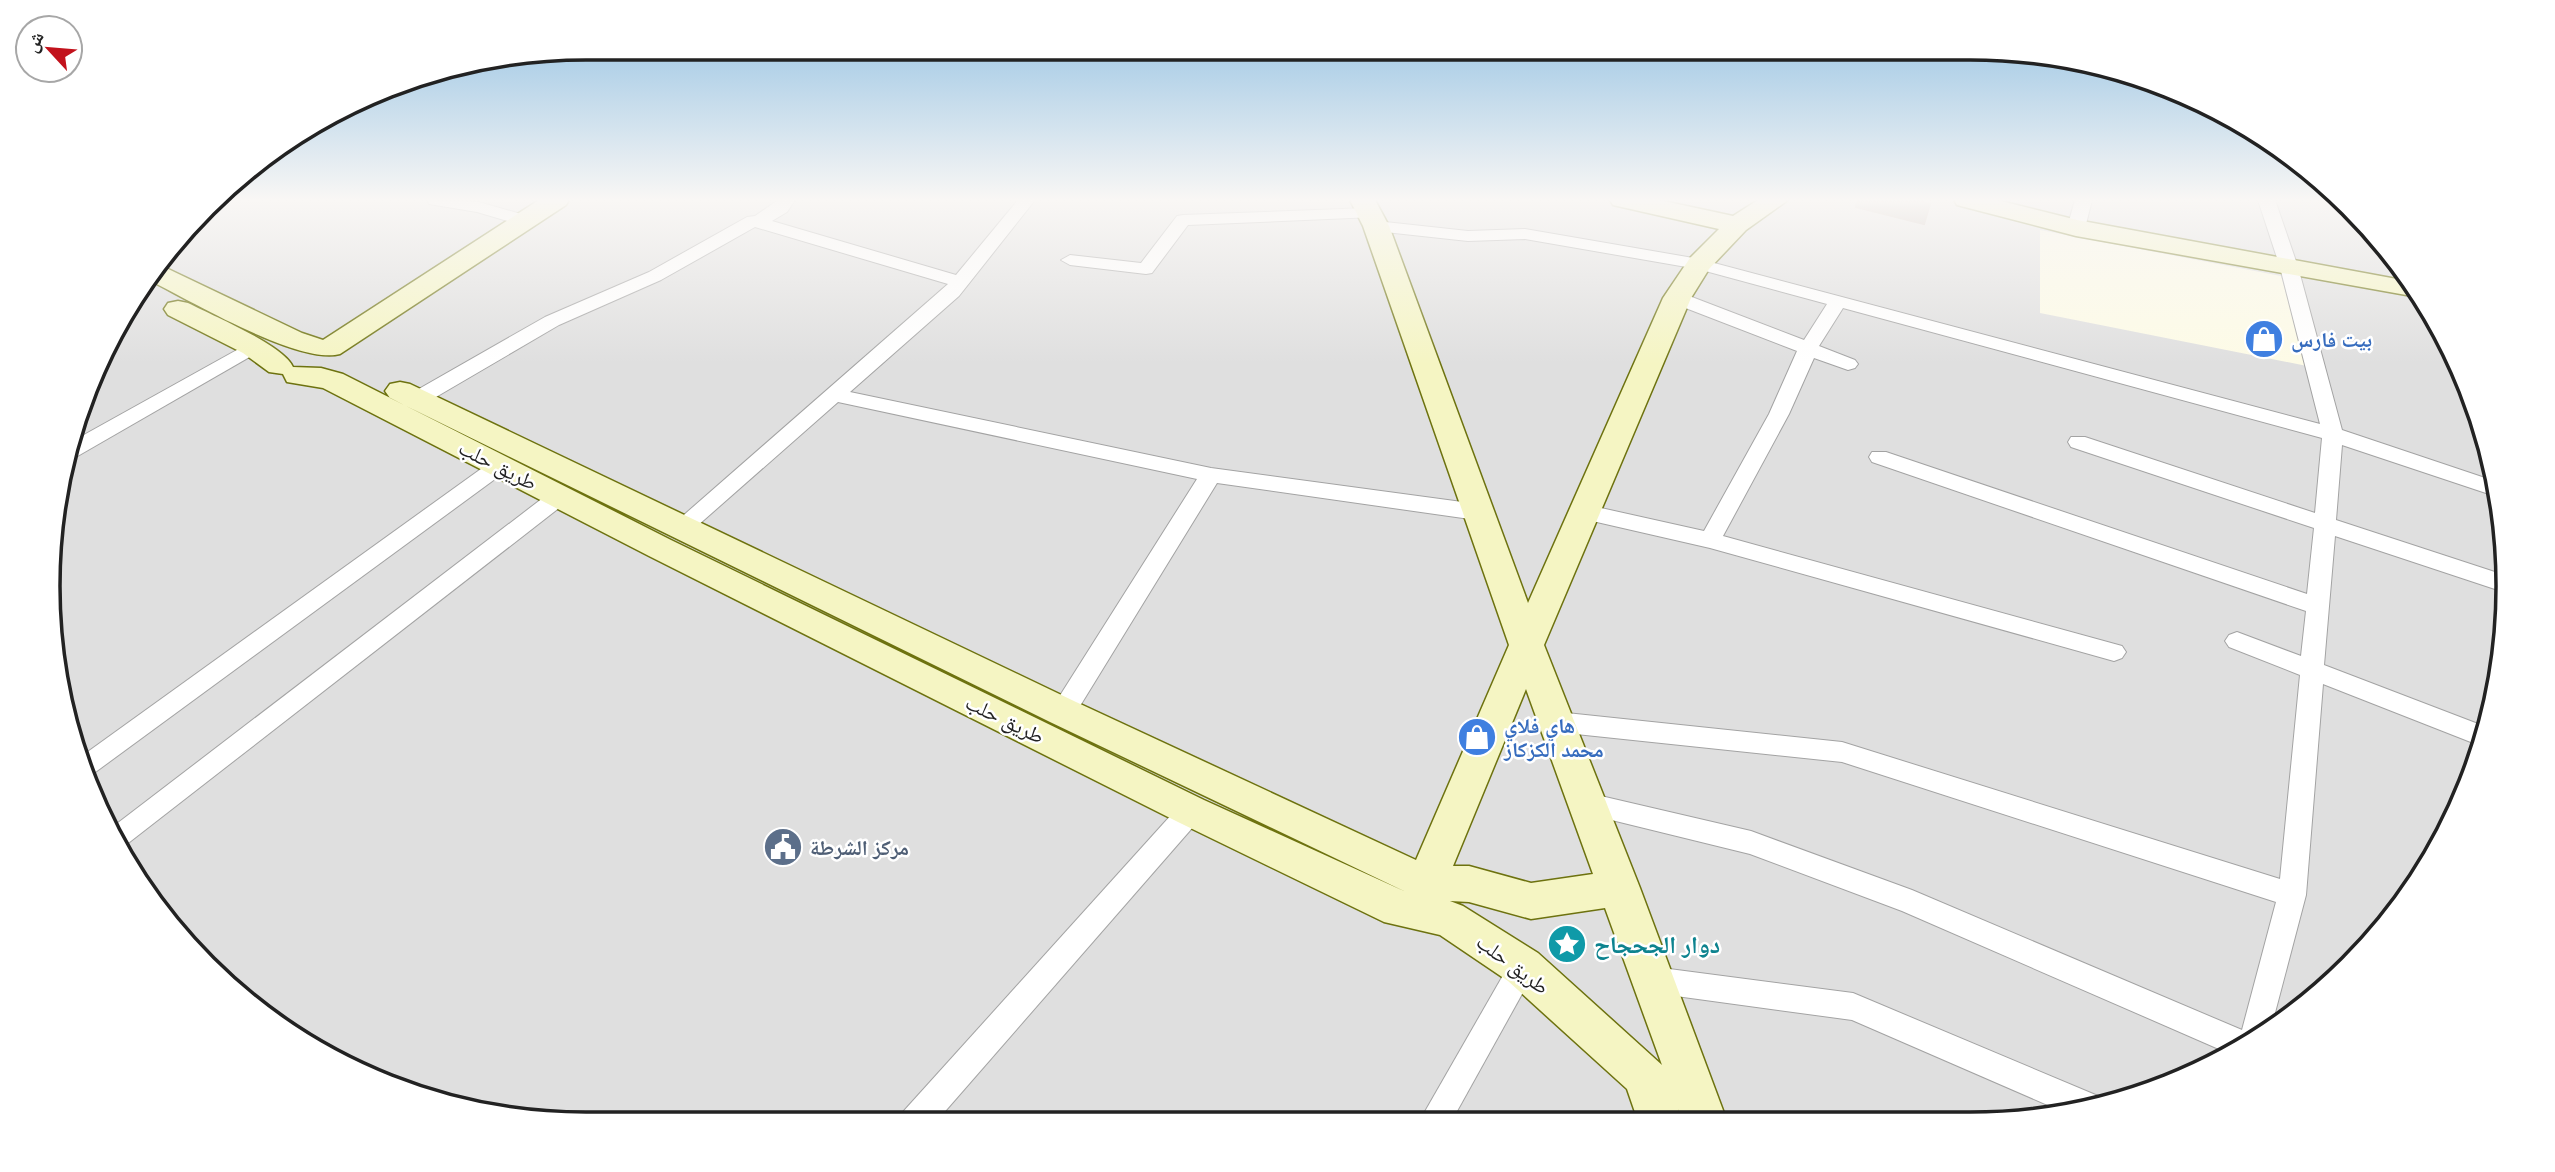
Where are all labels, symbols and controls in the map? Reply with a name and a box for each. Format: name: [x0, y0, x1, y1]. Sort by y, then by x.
north arrow: [14, 14, 84, 84]
text: ش: [19, 27, 49, 56]
shop icon: بيت فارس: [2243, 318, 2285, 360]
place label: بيت فارس: [2291, 326, 2372, 353]
street label: طريق حلب: [454, 434, 542, 496]
street label: طريق حلب: [961, 688, 1049, 750]
place label: هاي فلاي محمد الكزكاز: [1503, 712, 1604, 763]
shop icon: هاي فلاي محمد الكزكاز: [1456, 716, 1498, 758]
public building icon: مركز الشرطة: [762, 826, 804, 868]
place label: مركز الشرطة: [810, 834, 909, 861]
place icon: دوار الجحجاح: [1546, 923, 1588, 965]
street label: طريق حلب: [1471, 928, 1555, 1000]
place label: دوار الجحجاح: [1594, 929, 1720, 960]

